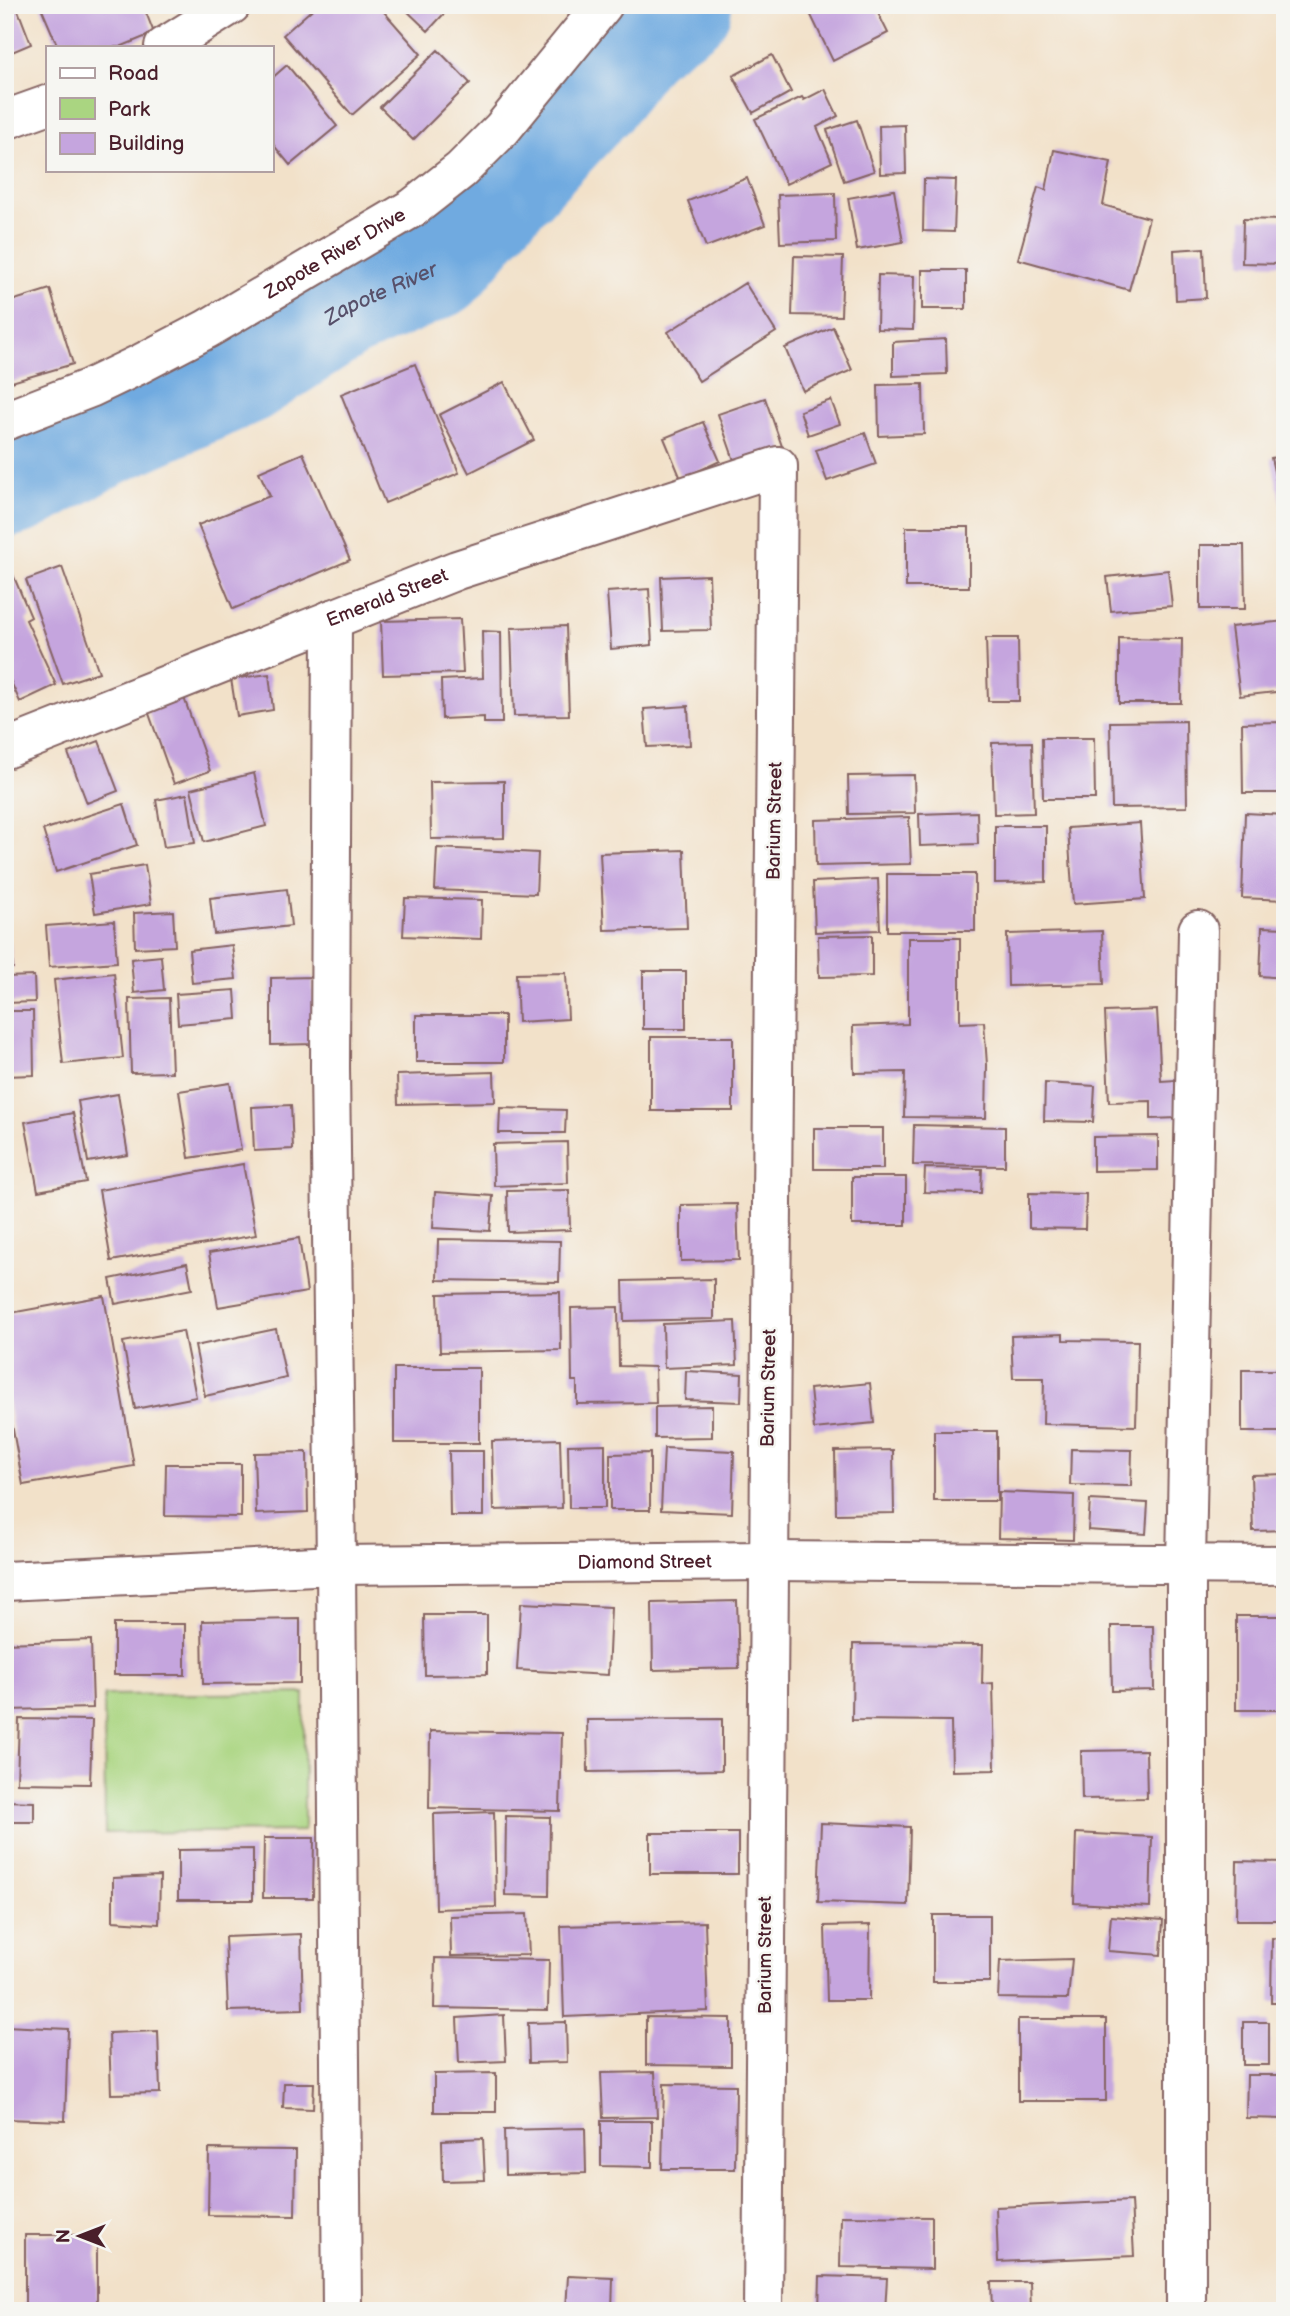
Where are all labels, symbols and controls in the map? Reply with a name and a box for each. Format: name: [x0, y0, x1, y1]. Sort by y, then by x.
legend: [46, 46, 273, 172]
text: Road: [108, 61, 159, 86]
text: Park: [108, 97, 151, 122]
text: Building: [108, 131, 184, 156]
street label: Zapote River Drive: [259, 204, 409, 304]
water label: Zapote River: [320, 255, 440, 333]
street label: Emerald Street: [323, 563, 451, 632]
street label: Barium Street: [762, 761, 788, 880]
street label: Barium Street: [756, 1328, 782, 1447]
street label: Diamond Street: [577, 1550, 712, 1574]
street label: Barium Street: [754, 1896, 777, 2014]
north arrow: [46, 2200, 116, 2270]
text: N: [53, 2229, 76, 2243]

